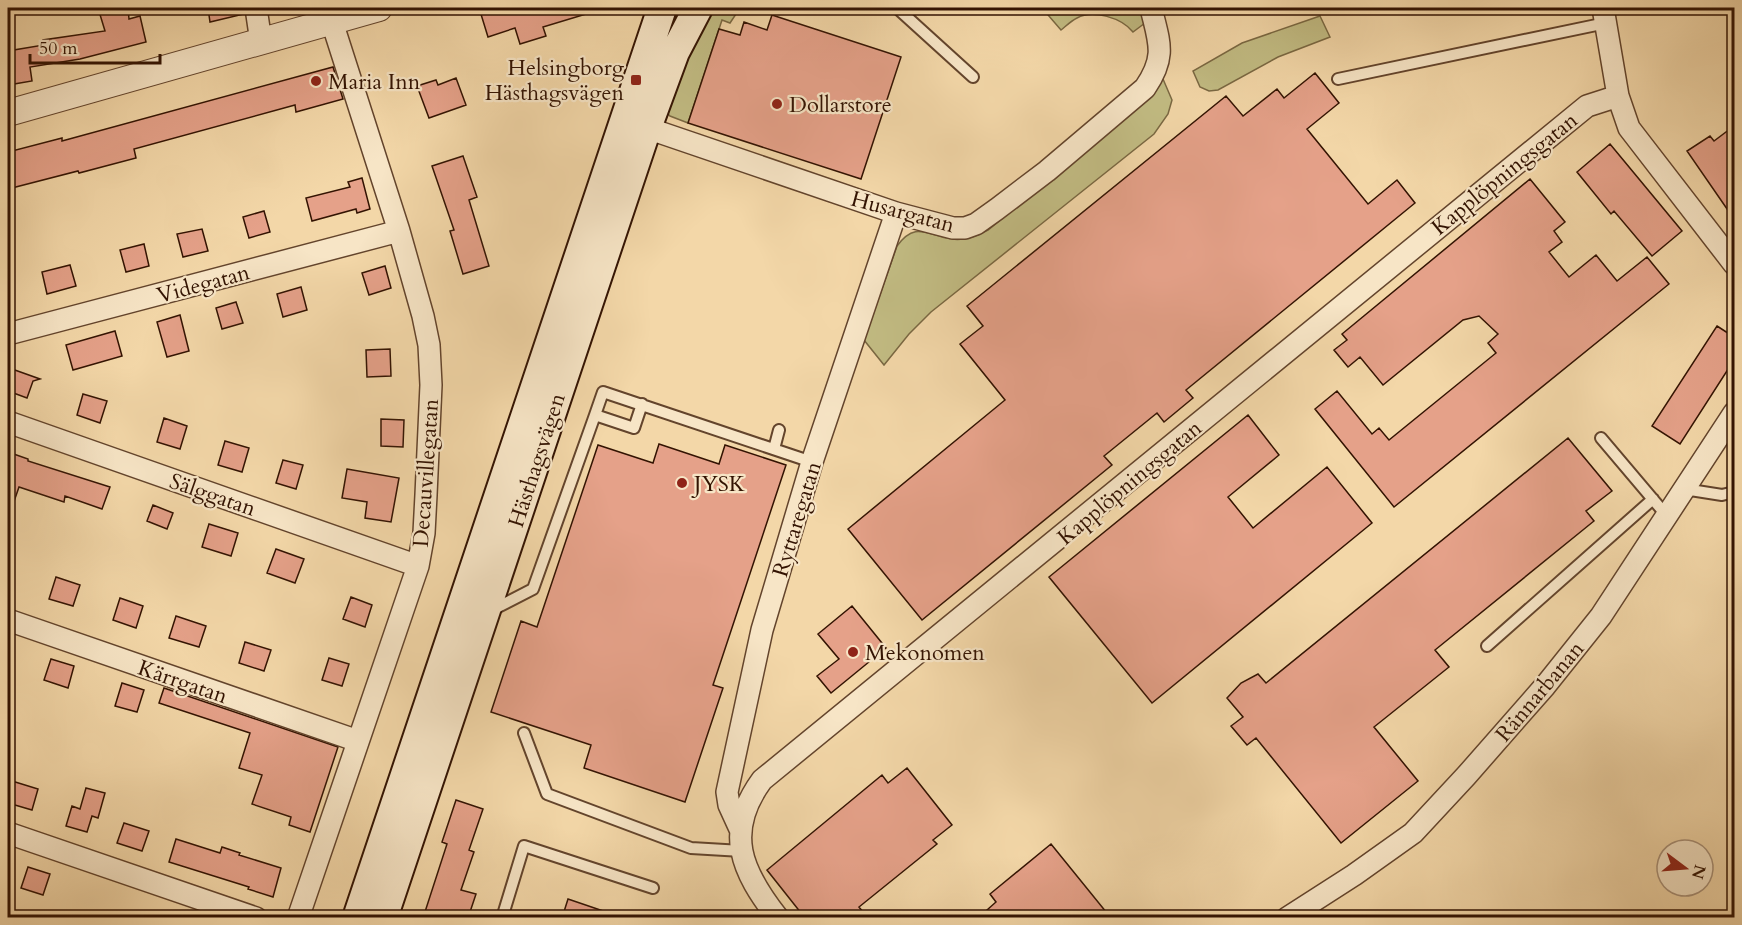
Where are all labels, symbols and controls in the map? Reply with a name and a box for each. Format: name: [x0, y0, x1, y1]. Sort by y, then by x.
scale bar: [30, 27, 160, 65]
text: 50 m: [39, 36, 78, 61]
place label: Helsingborg Hästhagsvägen: [485, 53, 625, 108]
place label: Maria Inn: [328, 67, 421, 97]
marker: Helsingborg Hästhagsvägen: [629, 73, 643, 87]
marker: Maria Inn: [309, 74, 323, 88]
place label: Dollarstore: [789, 90, 892, 120]
marker: Dollarstore: [770, 97, 784, 111]
street label: Kapplöpningsgatan: [1425, 105, 1584, 242]
street label: Husargatan: [848, 184, 958, 240]
street label: Videgatan: [154, 257, 253, 311]
street label: Hästhagsvägen: [501, 389, 573, 531]
street label: Decauvillegatan: [406, 397, 446, 548]
street label: Kapplöpningsgatan: [1051, 413, 1209, 552]
street label: Ryttaregatan: [765, 457, 829, 581]
street label: Sälggatan: [166, 466, 260, 524]
place label: JYSK: [691, 469, 746, 499]
marker: JYSK: [675, 476, 689, 490]
street label: Rännarbanan: [1489, 634, 1591, 749]
place label: Mekonomen: [865, 638, 985, 668]
marker: Mekonomen: [846, 645, 860, 659]
street label: Kärrgatan: [134, 653, 232, 711]
north arrow: [1655, 838, 1715, 898]
text: N: [1686, 862, 1711, 882]

